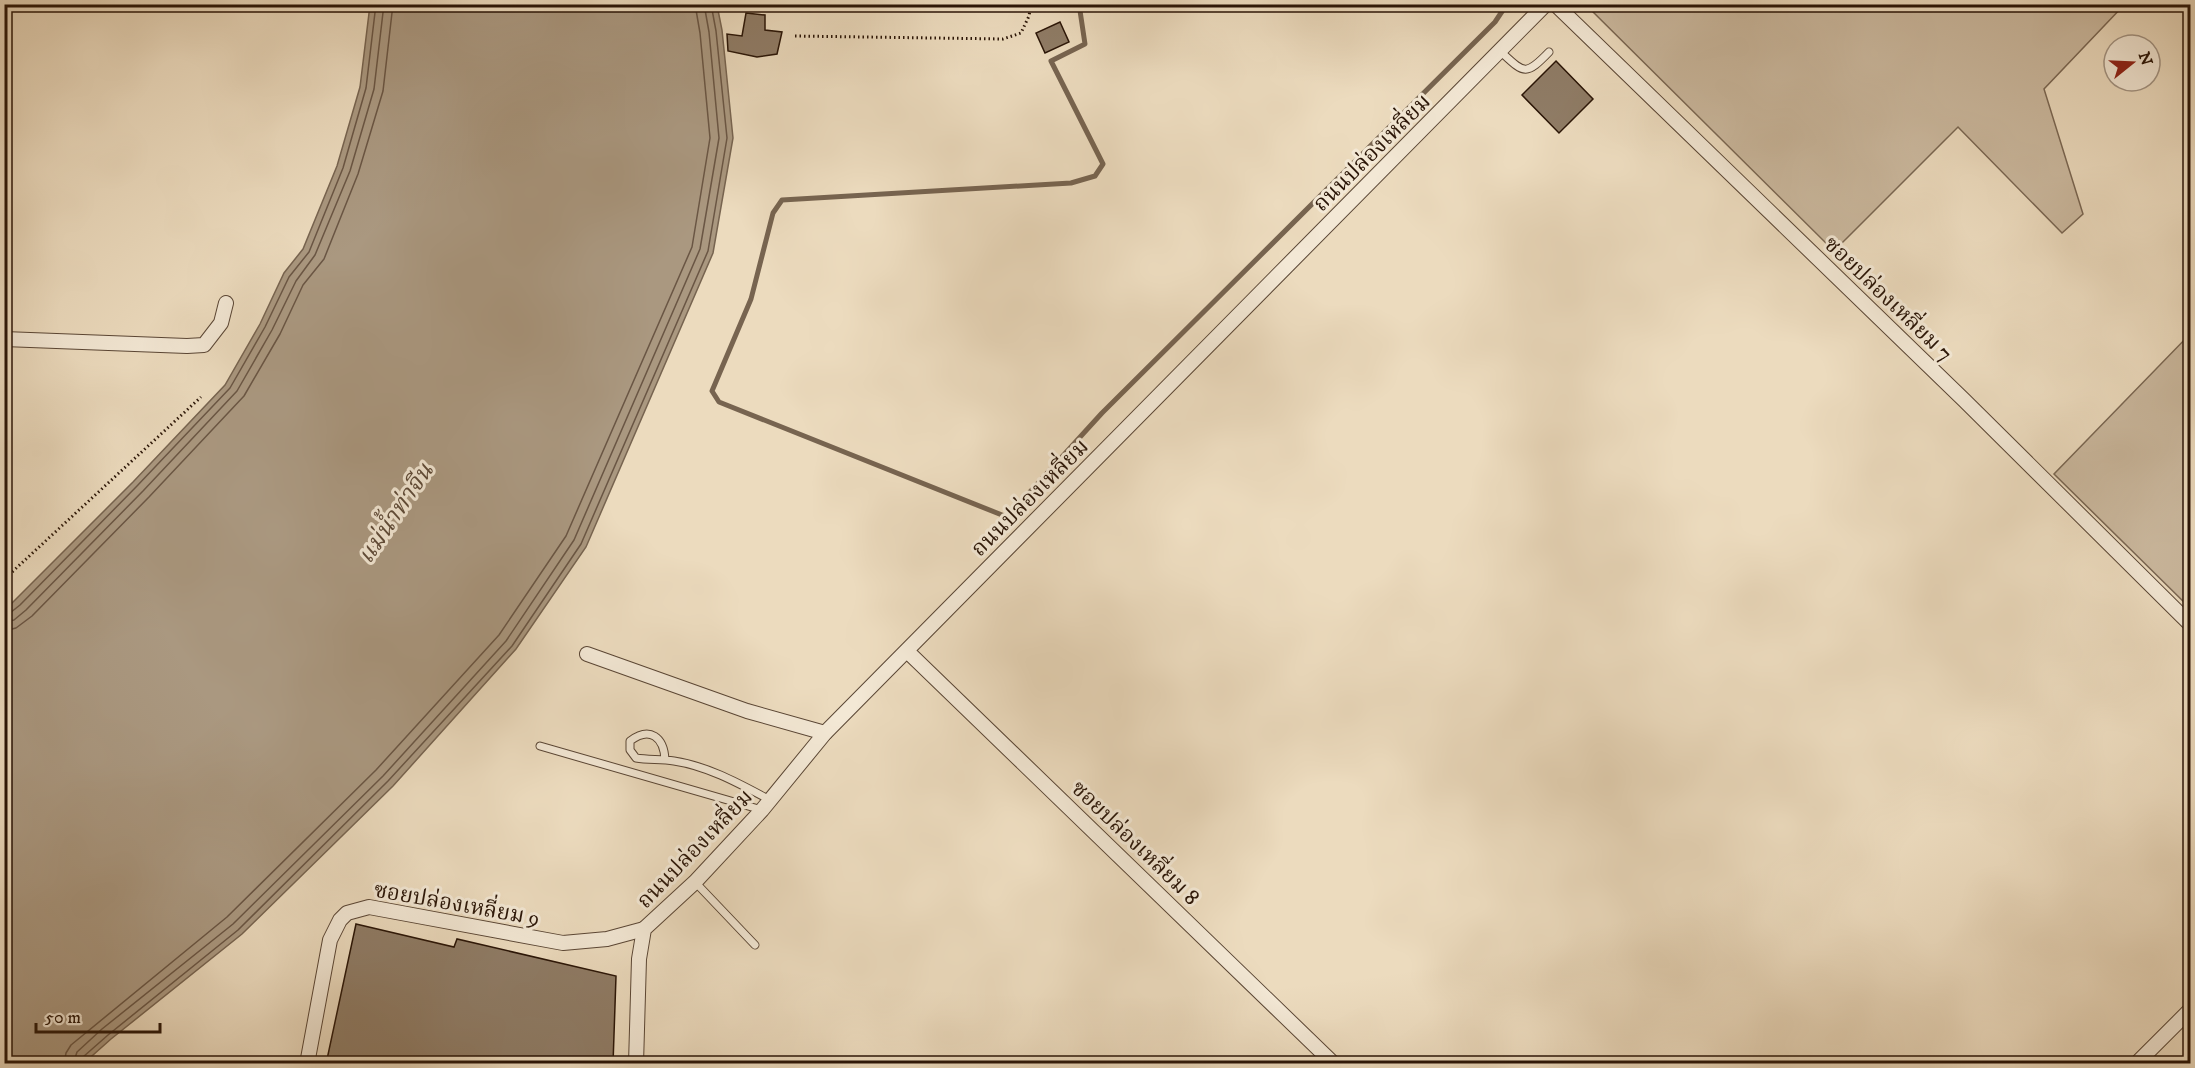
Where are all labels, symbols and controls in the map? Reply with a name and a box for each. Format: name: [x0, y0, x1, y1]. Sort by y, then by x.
north arrow: [2102, 33, 2162, 93]
text: N: [2134, 49, 2157, 68]
street label: ถนนปล่องเหลี่ยม: [1305, 86, 1437, 218]
street label: ซอยปล่องเหลี่ยม 7: [1818, 228, 1961, 367]
street label: ถนนปล่องเหลี่ยม: [963, 431, 1095, 563]
water label: แม่น้ำท่าจีน: [348, 455, 441, 570]
street label: ซอยปล่องเหลี่ยม 8: [1065, 772, 1208, 911]
street label: ถนนปล่องเหลี่ยม: [628, 781, 759, 914]
street label: ซอยปล่องเหลี่ยม 9: [372, 873, 542, 932]
scale bar: [36, 996, 160, 1034]
text: 50 m: [45, 1007, 81, 1029]

